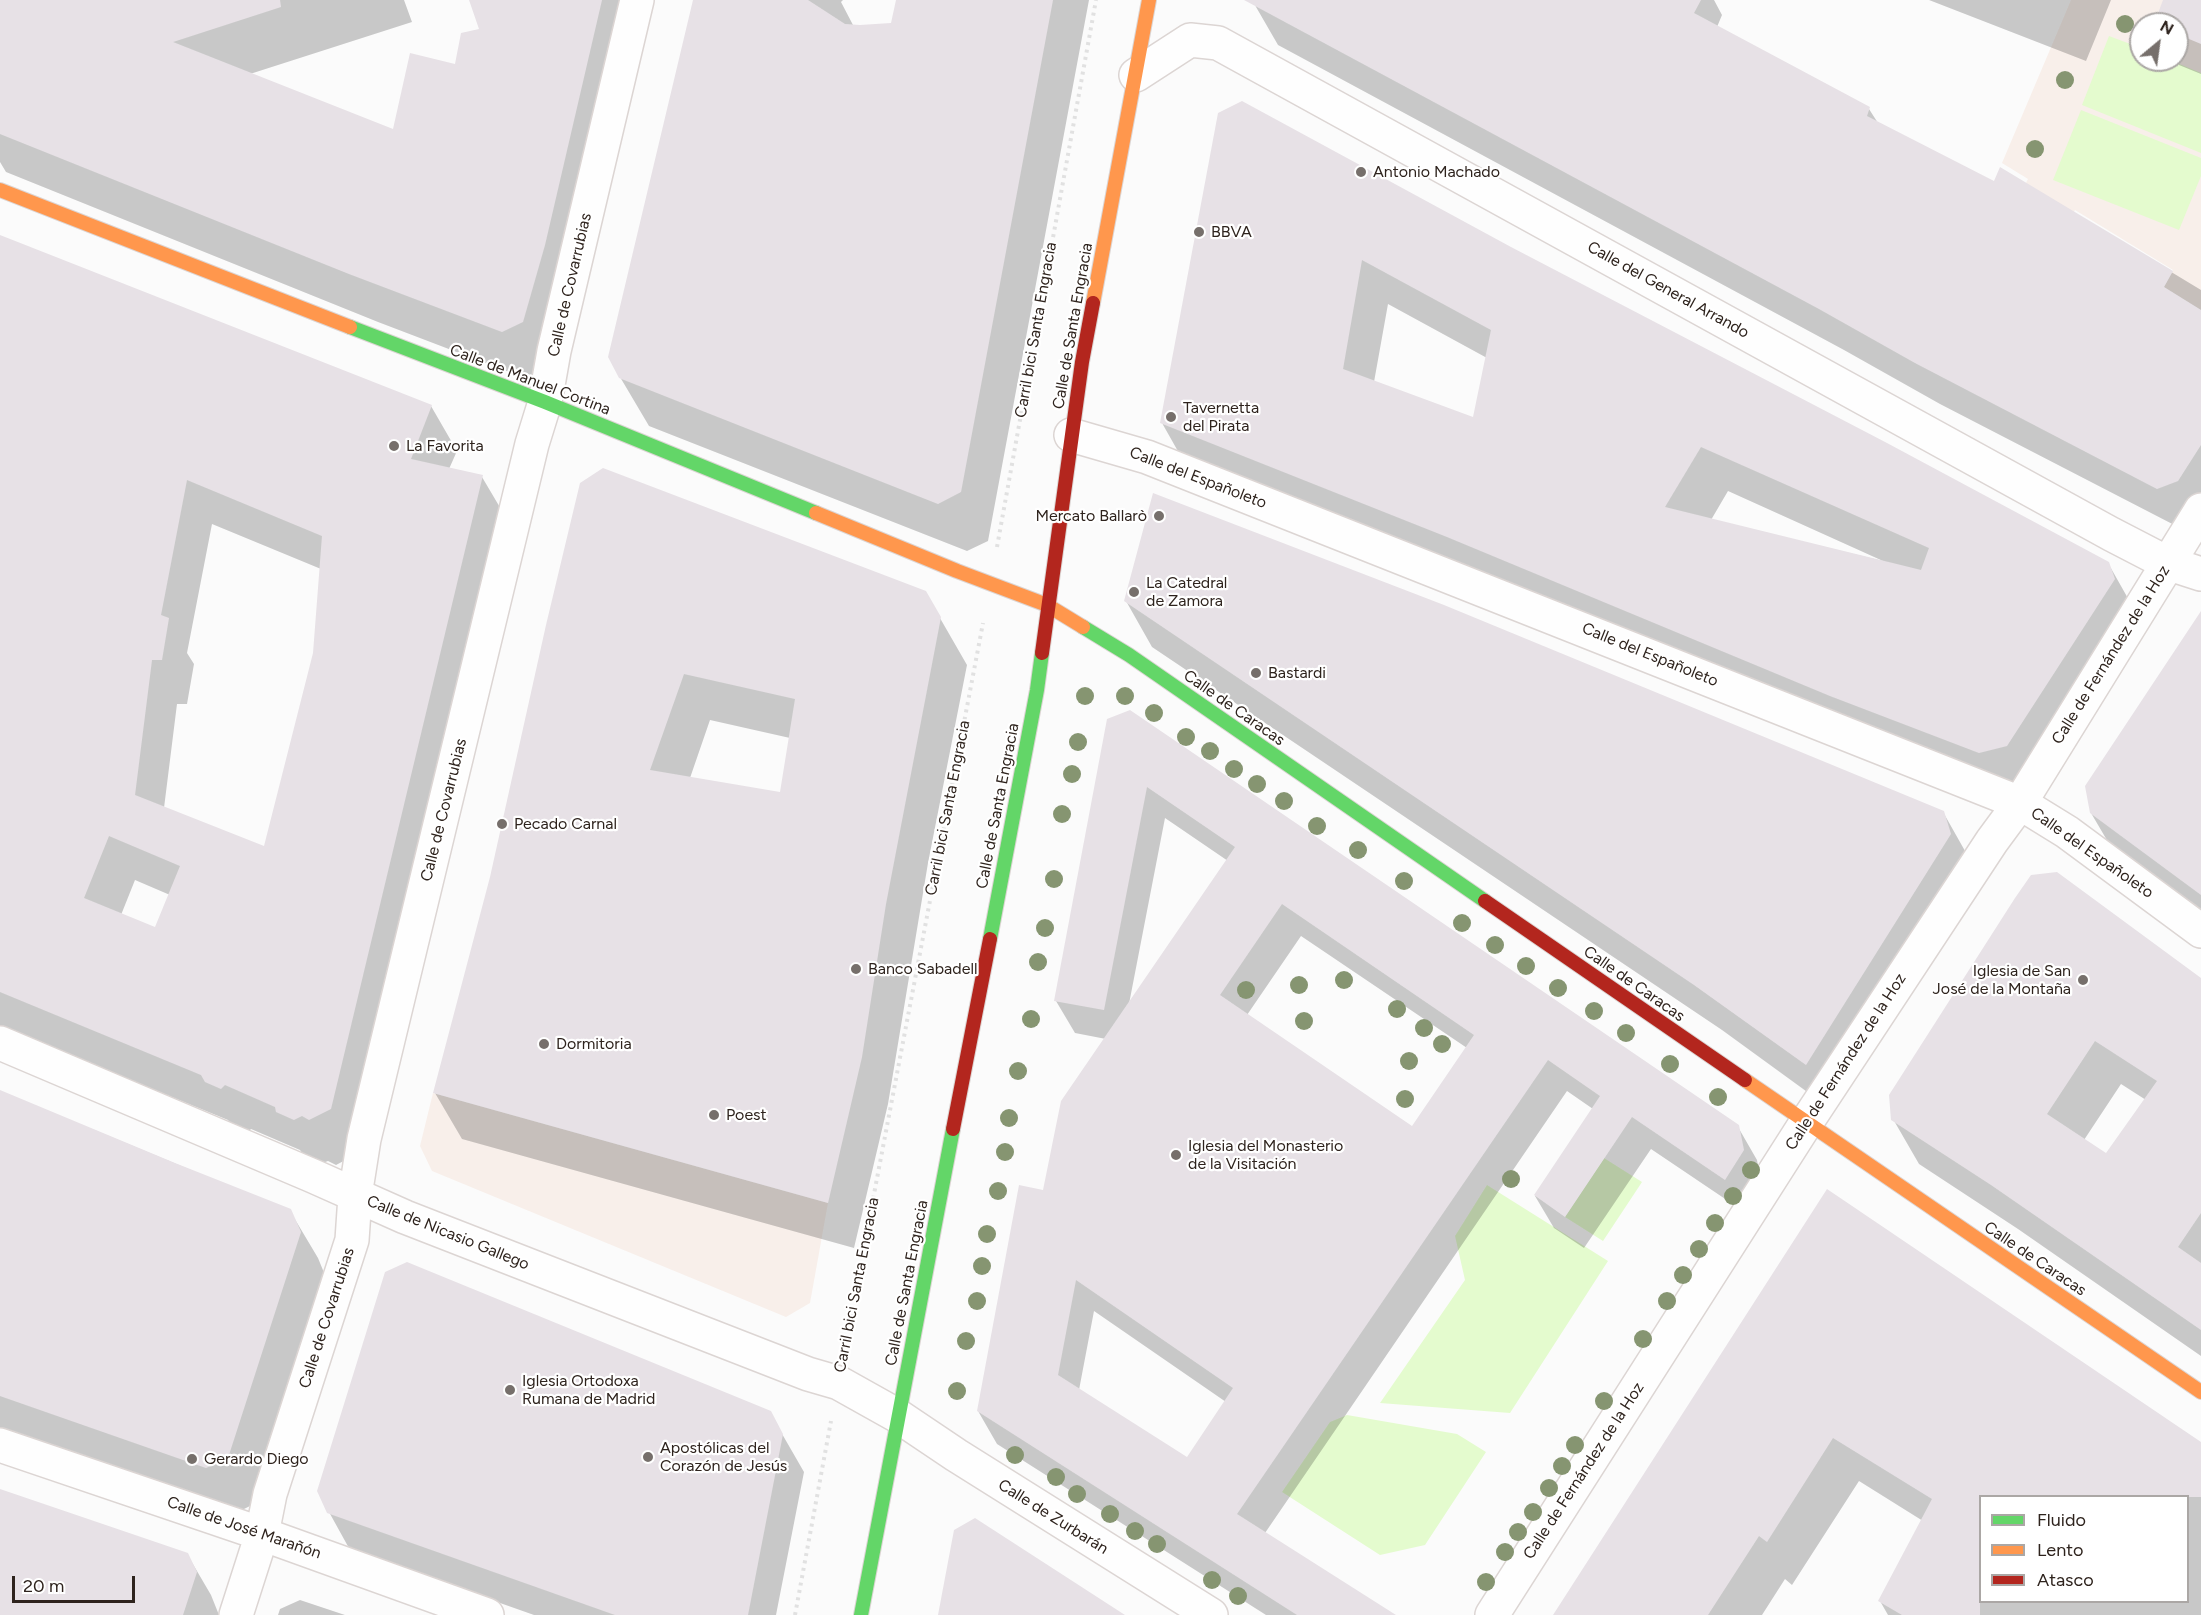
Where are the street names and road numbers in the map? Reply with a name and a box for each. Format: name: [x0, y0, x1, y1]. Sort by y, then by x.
street label: Calle de Covarrubias: [544, 211, 596, 359]
street label: Calle del General Arrando: [1584, 237, 1752, 343]
street label: Carril bici Santa Engracia: [1011, 241, 1061, 419]
street label: Calle de Santa Engracia: [1049, 241, 1097, 411]
street label: Calle de Manuel Cortina: [447, 341, 613, 419]
street label: Calle del Españoleto: [1127, 443, 1269, 513]
street label: Calle de Fernández de la Hoz: [2048, 562, 2174, 748]
street label: Calle del Españoleto: [1579, 619, 1721, 691]
street label: Calle de Caracas: [1180, 666, 1288, 750]
street label: Carril bici Santa Engracia: [922, 719, 974, 897]
street label: Calle de Santa Engracia: [973, 722, 1023, 890]
street label: Calle de Covarrubias: [417, 736, 471, 884]
street label: Calle del Españoleto: [2027, 803, 2157, 903]
street label: Calle de Caracas: [1580, 942, 1688, 1026]
street label: Calle de Fernández de la Hoz: [1782, 970, 1910, 1154]
street label: Calle de Nicasio Gallego: [364, 1192, 532, 1274]
street label: Carril bici Santa Engracia: [831, 1196, 883, 1374]
street label: Calle de Santa Engracia: [882, 1199, 932, 1367]
street label: Calle de Caracas: [1980, 1218, 2090, 1300]
street label: Calle de Covarrubias: [295, 1245, 359, 1391]
street label: Calle de Fernández de la Hoz: [1520, 1379, 1648, 1563]
street label: Calle de Zurbarán: [994, 1475, 1112, 1559]
street label: Calle de José Marañón: [164, 1493, 324, 1563]

